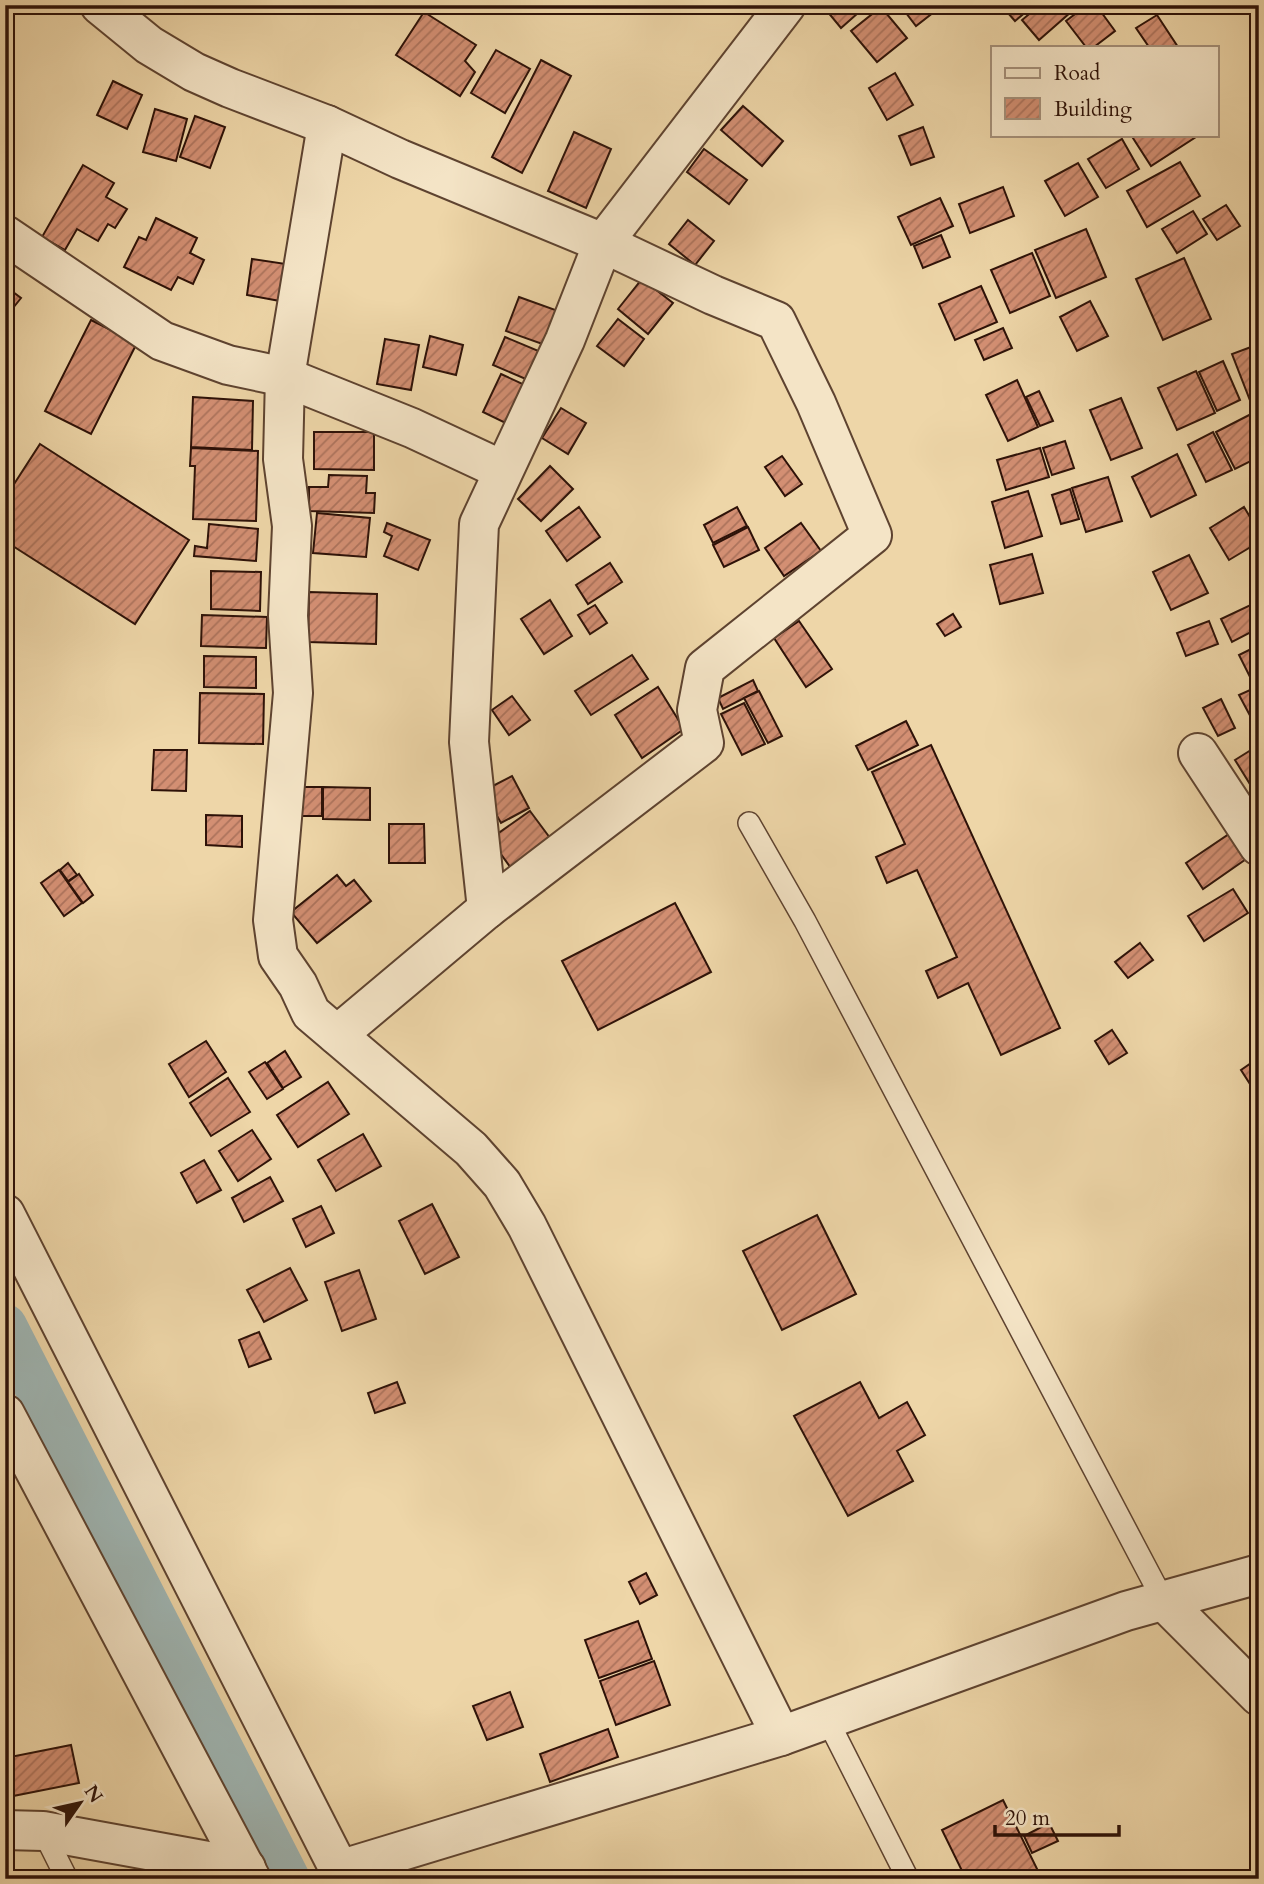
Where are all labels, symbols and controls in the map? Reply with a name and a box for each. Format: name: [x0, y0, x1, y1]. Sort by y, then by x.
legend: [991, 46, 1218, 136]
text: Road: [1054, 59, 1100, 88]
text: Building: [1054, 95, 1132, 124]
north arrow: [46, 1769, 116, 1839]
text: N: [78, 1780, 109, 1809]
scale bar: [995, 1793, 1119, 1837]
text: 20 m: [1005, 1804, 1050, 1833]

